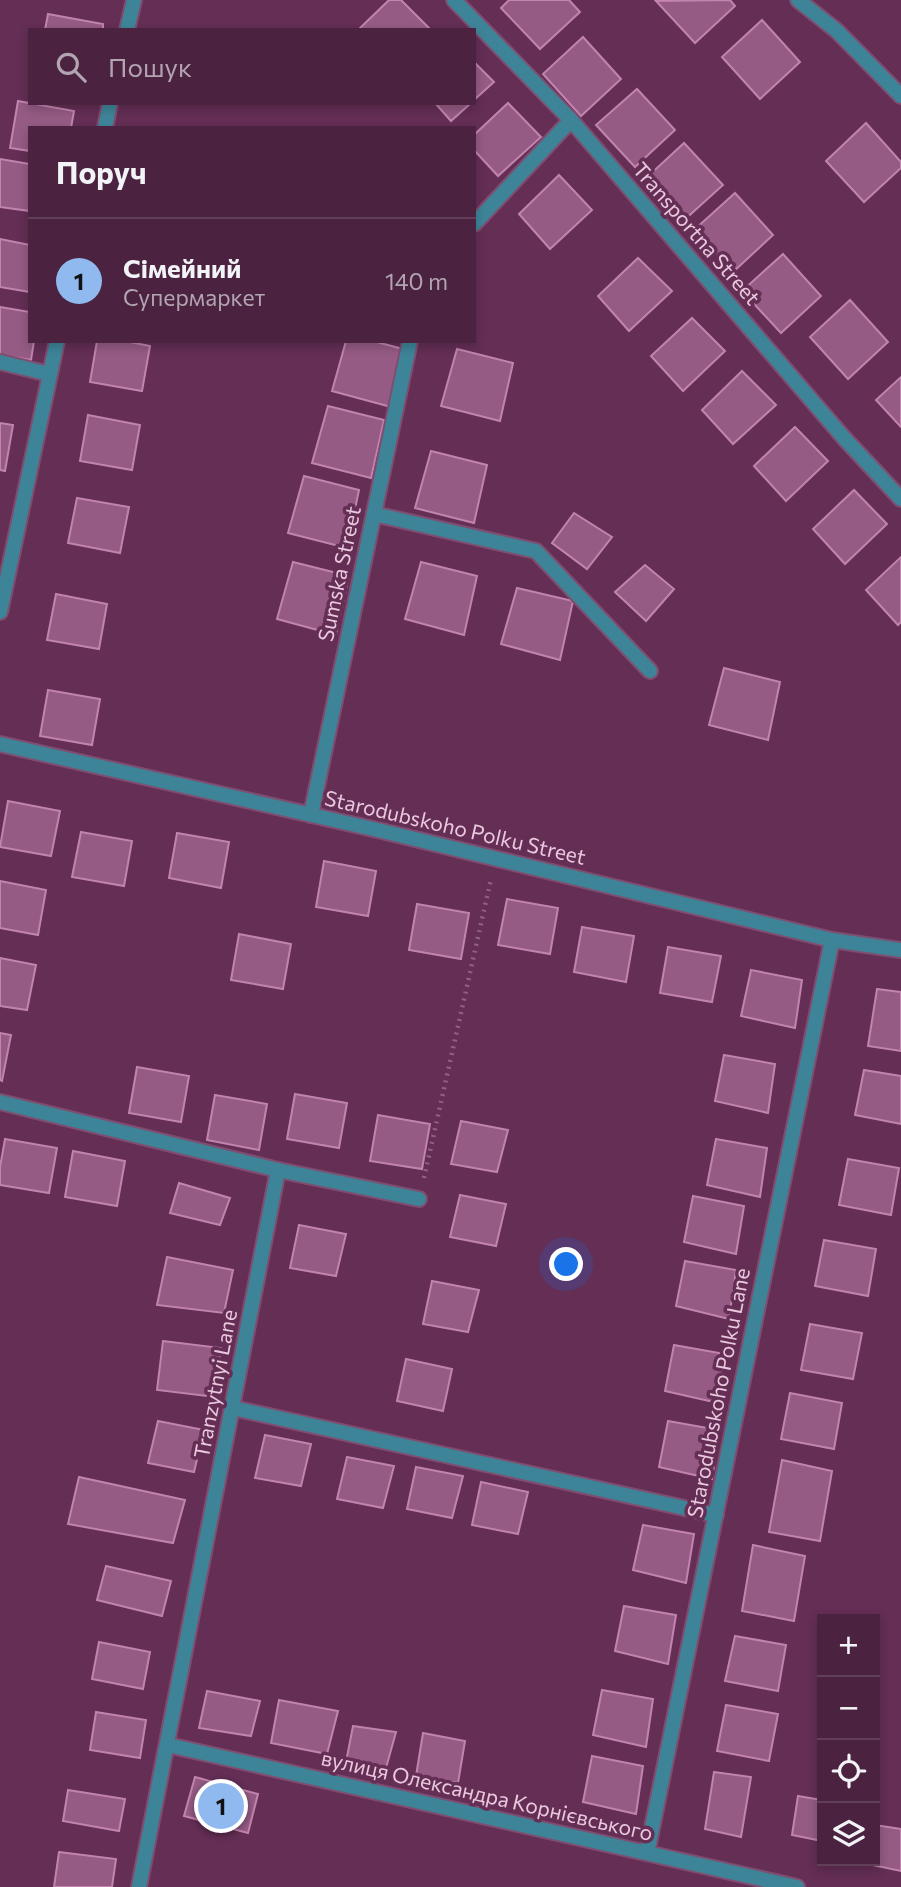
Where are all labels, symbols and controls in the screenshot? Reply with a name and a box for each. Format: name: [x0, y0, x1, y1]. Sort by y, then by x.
search box: [28, 28, 476, 105]
icon: search: [52, 48, 90, 86]
text: Пошук: [108, 51, 192, 82]
text: Поруч: [56, 153, 147, 190]
street label: Transportna Street: [628, 157, 766, 309]
text: Сімейний: [123, 252, 241, 283]
text: 1: [74, 267, 84, 295]
text: 140 m: [385, 267, 448, 295]
text: Супермаркет: [123, 283, 265, 311]
street label: Sumska Street: [312, 504, 365, 644]
street label: Starodubskoho Polku Street: [322, 784, 588, 869]
your location: [549, 1247, 583, 1281]
street label: Starodubskoho Polku Lane: [681, 1266, 754, 1520]
street label: Tranzytnyi Lane: [188, 1307, 241, 1460]
map controls: [817, 1614, 880, 1866]
button: +: [817, 1614, 880, 1677]
button: −: [817, 1677, 880, 1740]
button: locate: [817, 1740, 880, 1803]
street label: вулиця Олександра Корнієвського: [319, 1744, 656, 1845]
pin: 1: [198, 1780, 244, 1832]
button: layers: [817, 1803, 880, 1866]

